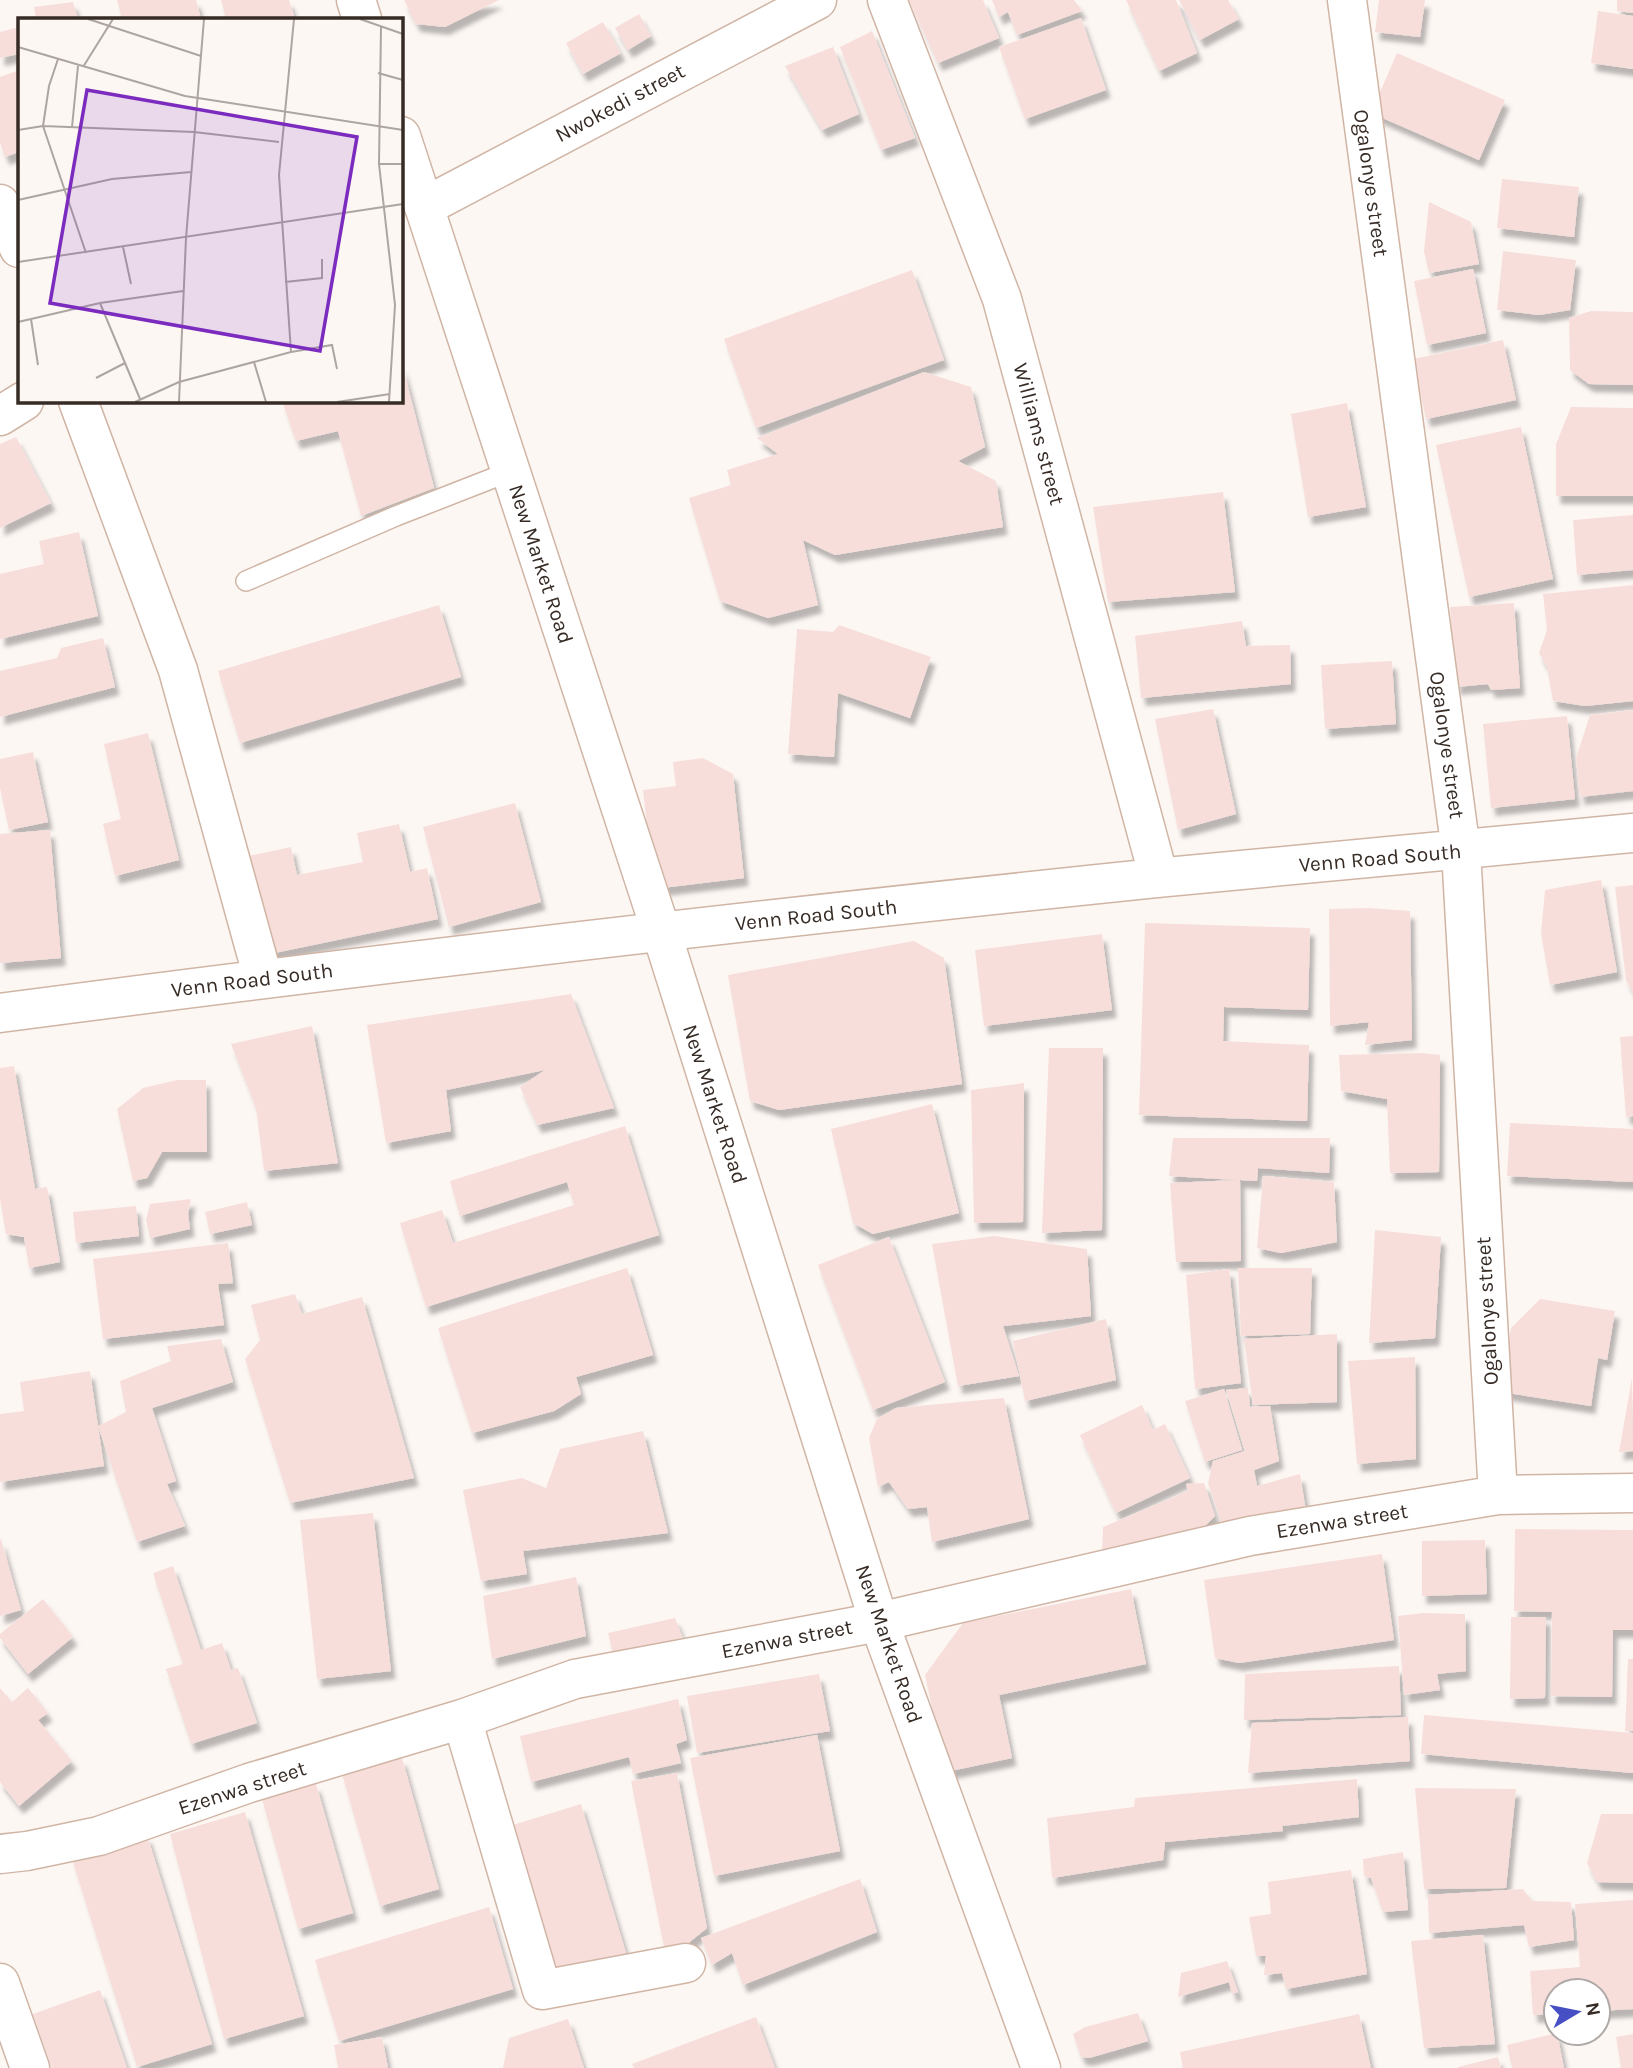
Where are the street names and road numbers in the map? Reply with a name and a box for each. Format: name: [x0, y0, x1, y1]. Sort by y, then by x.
street label: Nwokedi street: [551, 59, 689, 147]
street label: Ogalonye street: [1349, 108, 1393, 258]
street label: Williams street: [1008, 360, 1070, 508]
street label: New Market Road: [504, 481, 578, 647]
street label: Ogalonye street: [1425, 670, 1469, 820]
street label: Venn Road South: [1298, 839, 1462, 877]
street label: Venn Road South: [734, 895, 898, 935]
street label: Venn Road South: [170, 958, 334, 1002]
street label: New Market Road: [678, 1021, 752, 1187]
street label: Ogalonye street: [1471, 1236, 1503, 1386]
street label: Ezenwa street: [1274, 1499, 1410, 1543]
street label: New Market Road: [851, 1562, 927, 1726]
street label: Ezenwa street: [719, 1615, 855, 1663]
street label: Ezenwa street: [175, 1756, 309, 1820]

